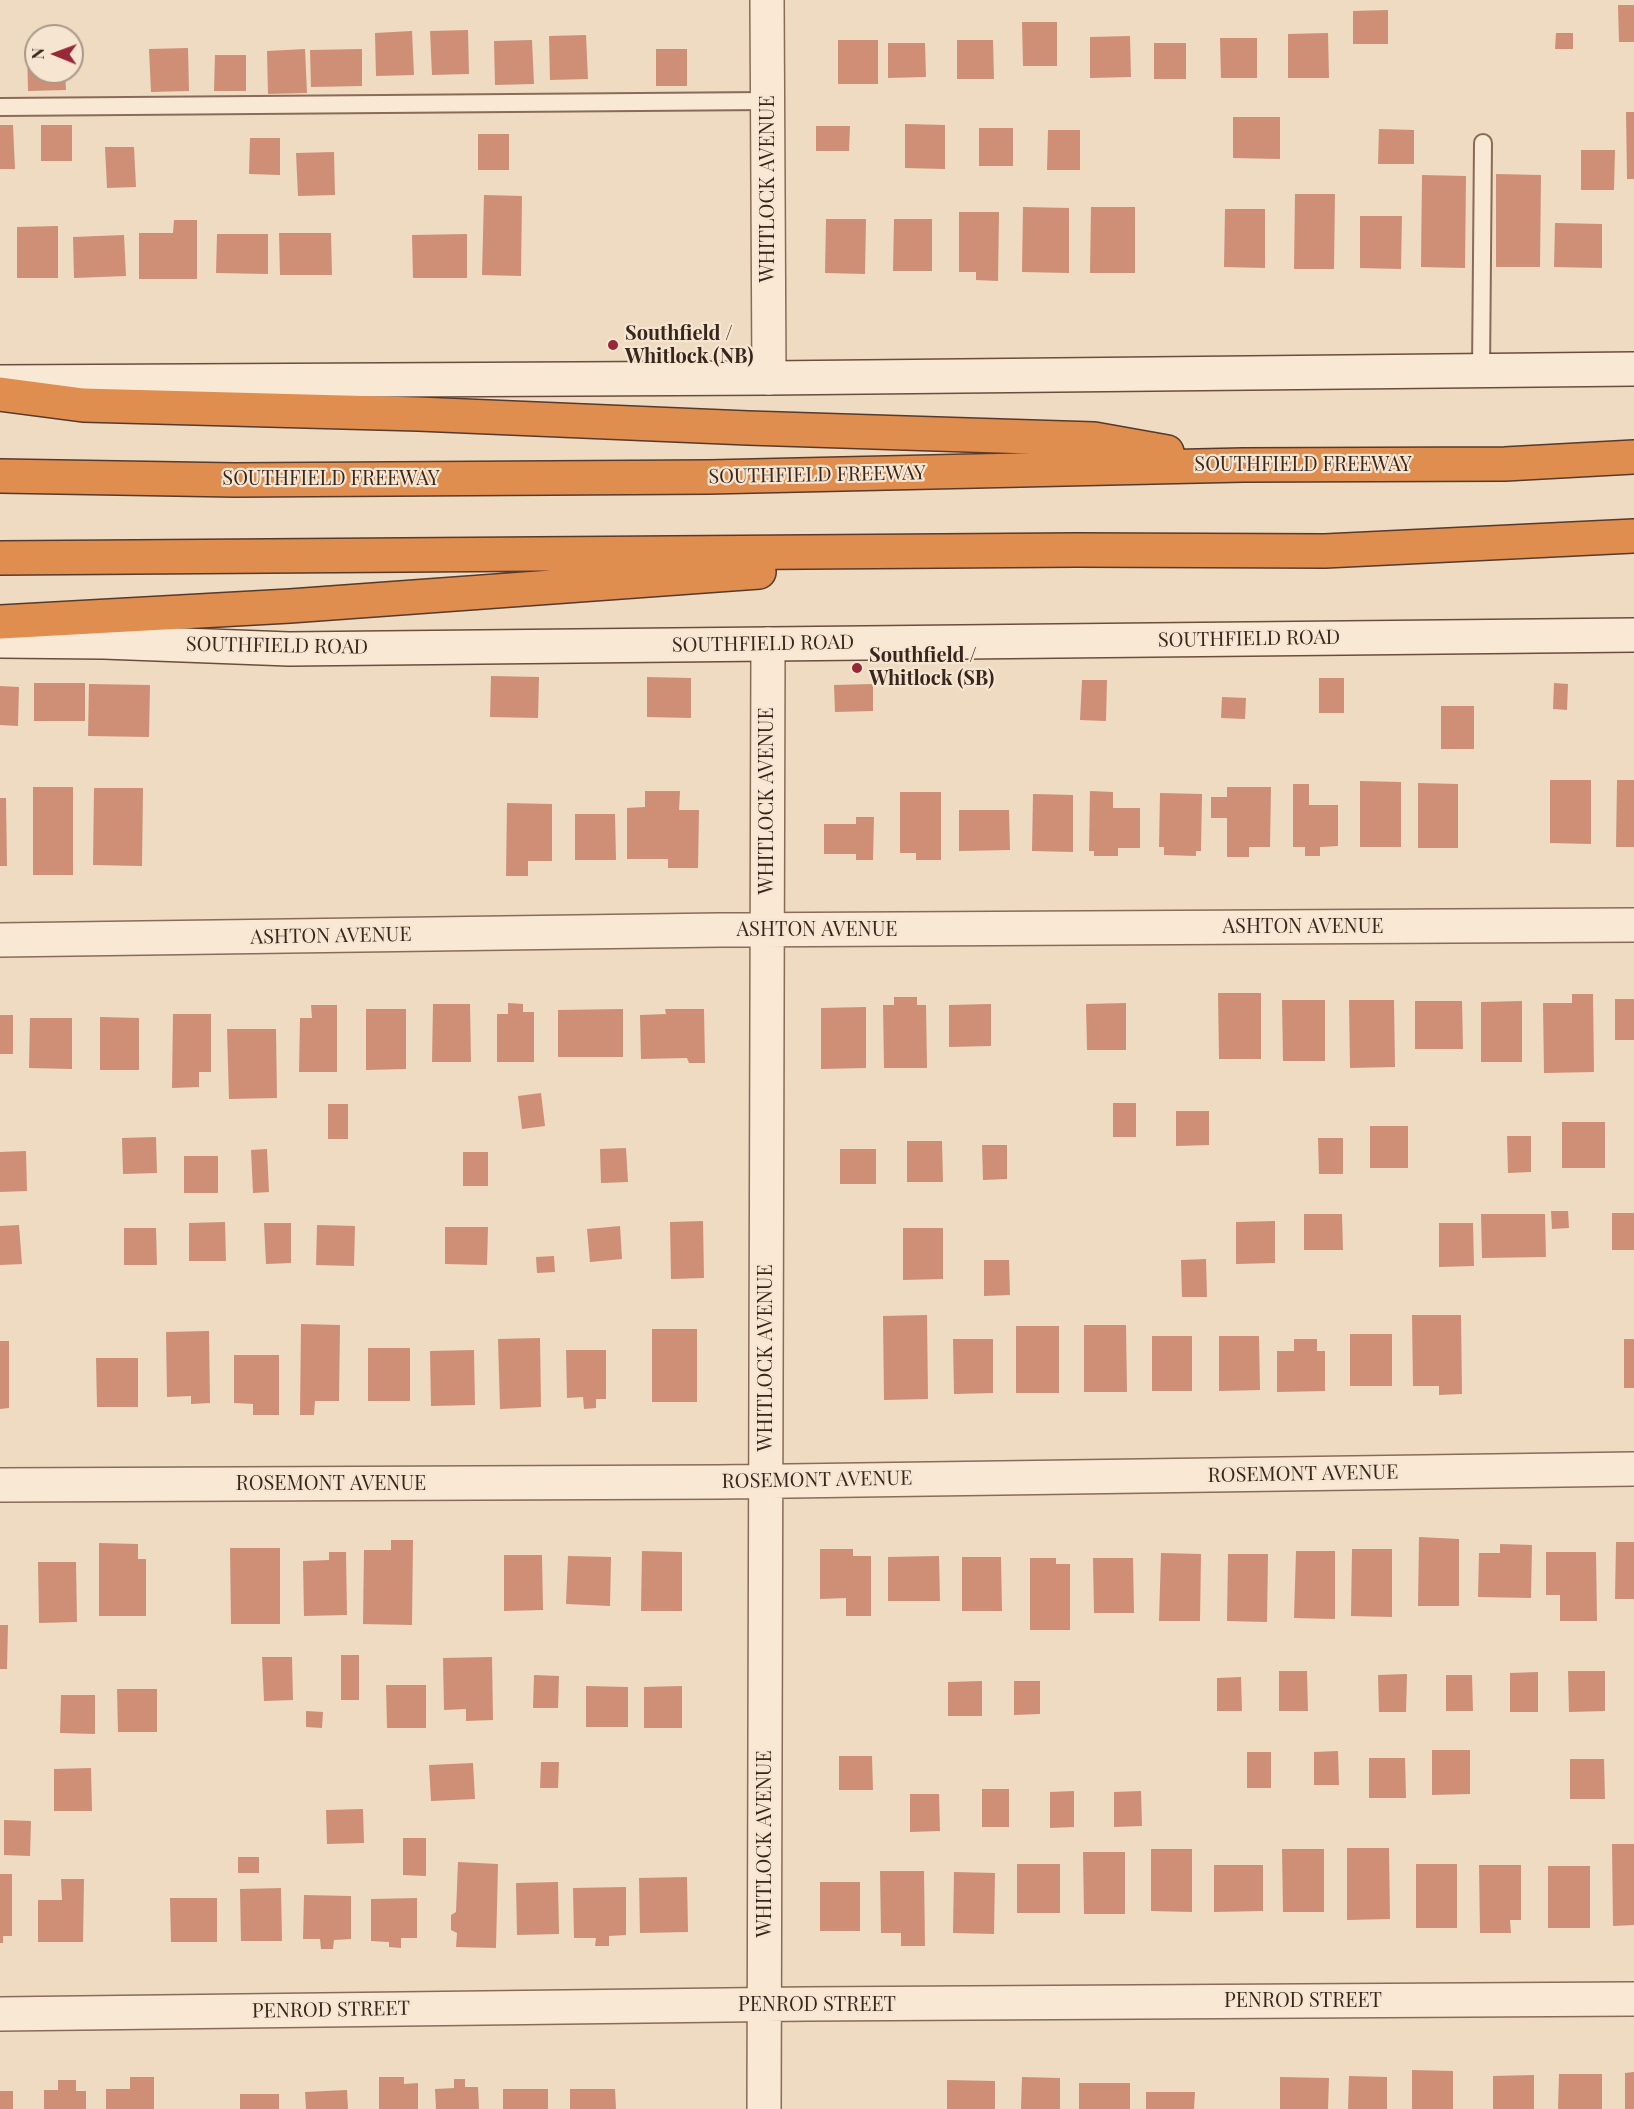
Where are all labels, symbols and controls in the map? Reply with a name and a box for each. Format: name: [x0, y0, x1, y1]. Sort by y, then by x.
north arrow: [24, 24, 84, 84]
text: N: [27, 48, 48, 60]
street label: WHITLOCK AVENUE: [756, 95, 780, 283]
place label: Southfield / Whitlock (NB): [625, 322, 754, 369]
marker: Southfield / Whitlock (NB): [606, 338, 620, 352]
street label: SOUTHFIELD FREEWAY: [1194, 453, 1412, 477]
street label: SOUTHFIELD FREEWAY: [708, 461, 926, 489]
street label: SOUTHFIELD FREEWAY: [222, 467, 440, 491]
street label: SOUTHFIELD ROAD: [1158, 625, 1340, 653]
street label: SOUTHFIELD ROAD: [672, 630, 854, 658]
street label: SOUTHFIELD ROAD: [186, 632, 368, 660]
place label: Southfield / Whitlock (SB): [869, 644, 994, 691]
marker: Southfield / Whitlock (SB): [850, 661, 864, 675]
street label: WHITLOCK AVENUE: [755, 707, 779, 895]
street label: ASHTON AVENUE: [1222, 915, 1384, 939]
street label: ASHTON AVENUE: [736, 918, 898, 942]
street label: ASHTON AVENUE: [250, 923, 412, 949]
street label: WHITLOCK AVENUE: [754, 1264, 778, 1452]
street label: ROSEMONT AVENUE: [1208, 1460, 1398, 1488]
street label: ROSEMONT AVENUE: [722, 1466, 912, 1494]
street label: ROSEMONT AVENUE: [236, 1472, 426, 1496]
street label: WHITLOCK AVENUE: [753, 1750, 777, 1938]
street label: PENROD STREET: [1224, 1989, 1382, 2013]
street label: PENROD STREET: [738, 1993, 896, 2017]
street label: PENROD STREET: [252, 1997, 410, 2023]

